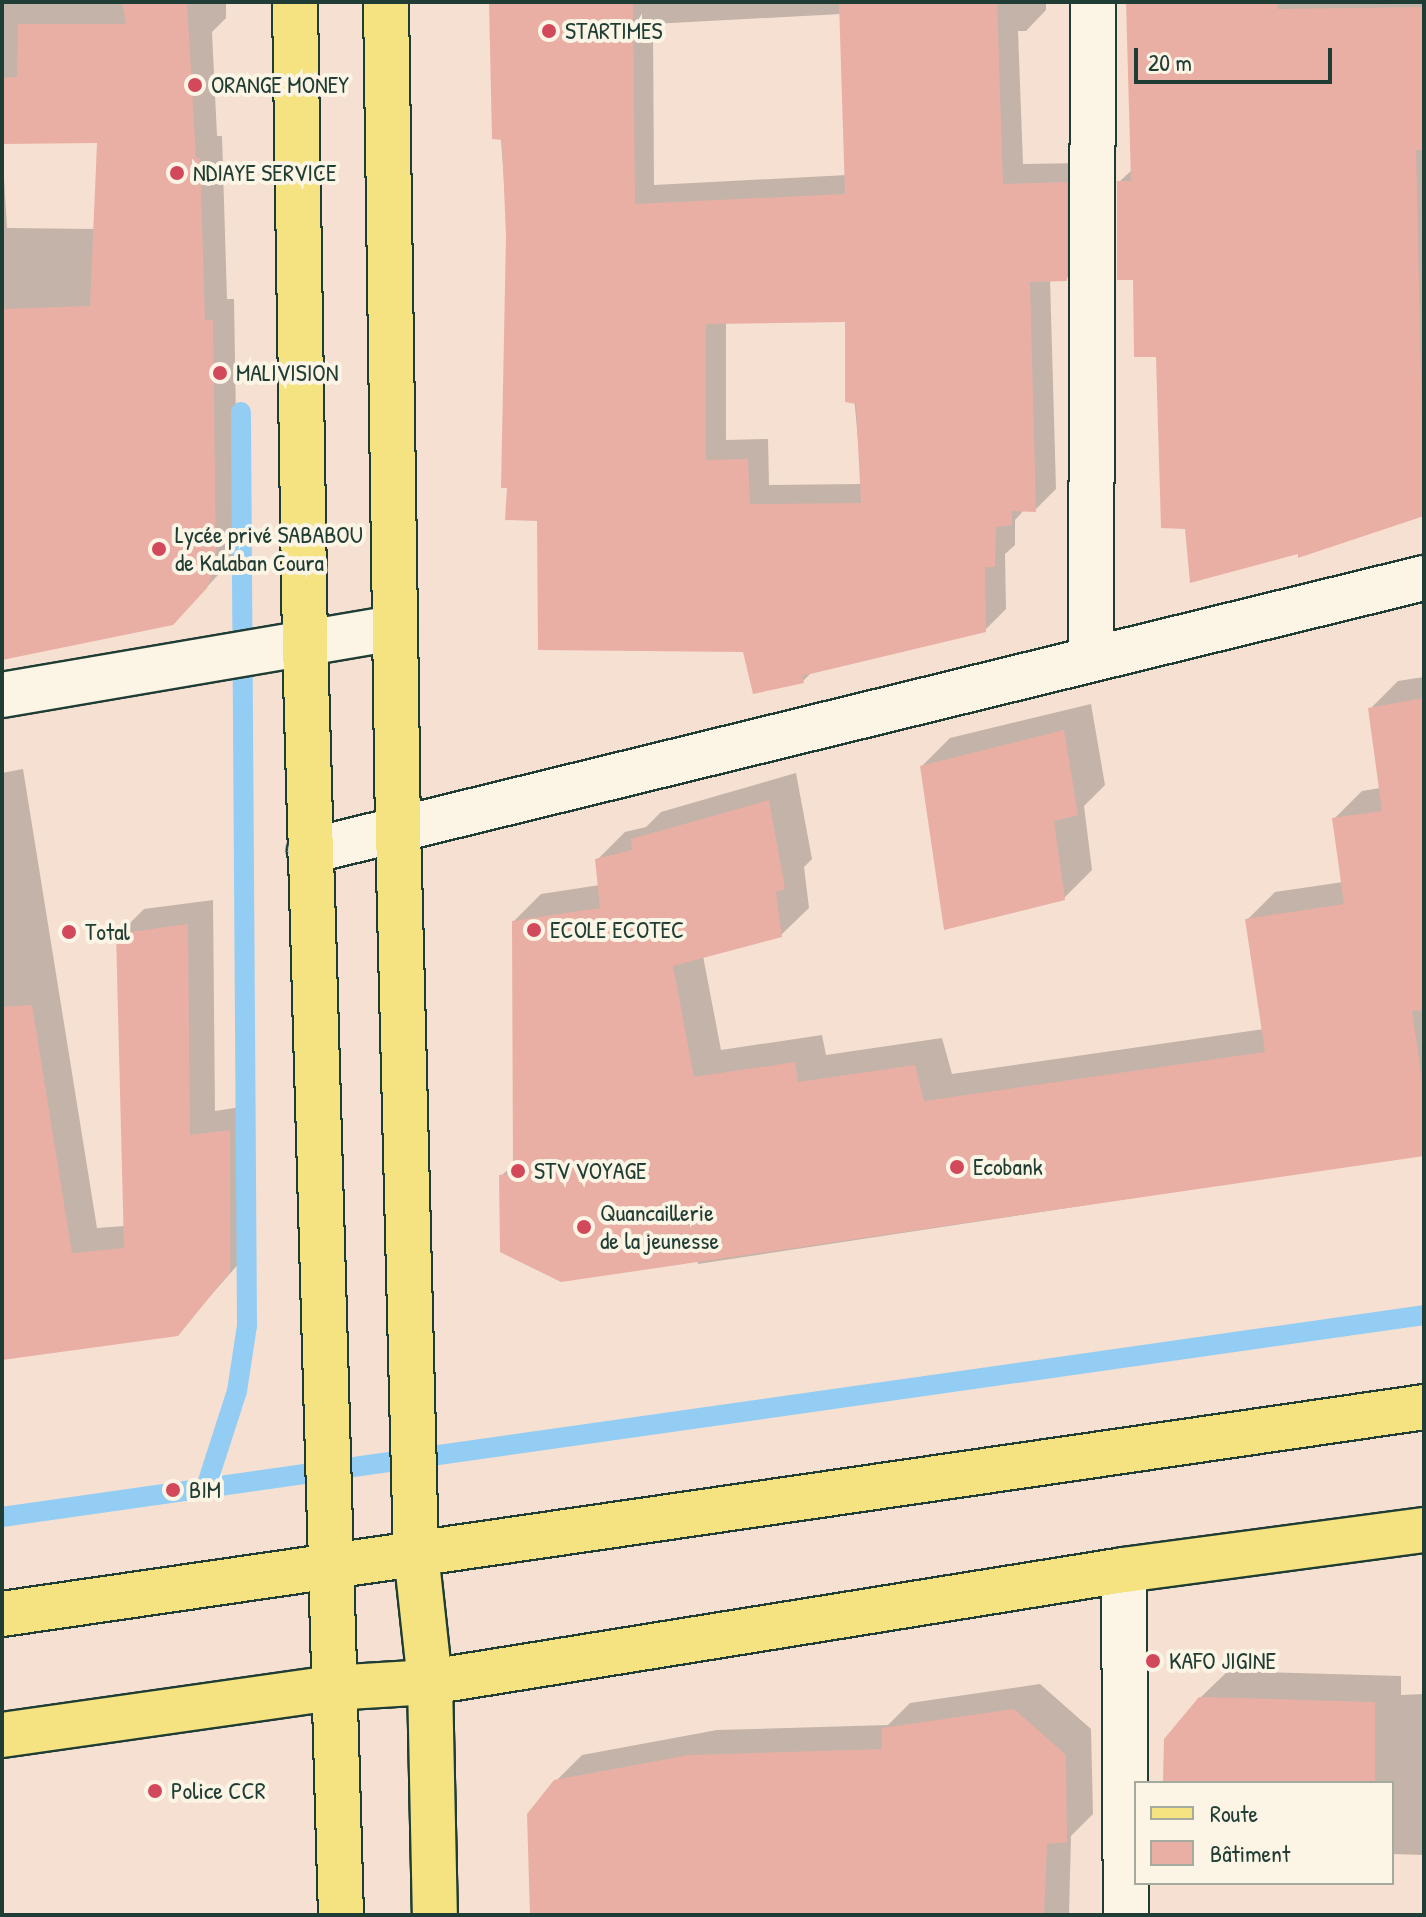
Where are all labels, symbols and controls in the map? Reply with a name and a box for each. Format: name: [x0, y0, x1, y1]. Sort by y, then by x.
place label: STARTIMES: [565, 17, 663, 45]
marker: STARTIMES: [540, 22, 558, 40]
scale bar: [1138, 32, 1336, 82]
text: 20 m: [1148, 46, 1192, 78]
place label: ORANGE MONEY: [211, 71, 349, 99]
marker: ORANGE MONEY: [186, 76, 204, 94]
place label: NDIAYE SERVICE: [193, 159, 337, 187]
marker: NDIAYE SERVICE: [168, 164, 186, 182]
place label: MALIVISION: [236, 359, 338, 387]
marker: MALIVISION: [211, 364, 229, 382]
place label: Lycée privé SABABOU de Kalaban Coura: [175, 521, 363, 577]
marker: Lycée privé SABABOU de Kalaban Coura: [150, 540, 168, 558]
place label: ECOLE ECOTEC: [550, 916, 684, 944]
place label: Total: [85, 918, 130, 946]
marker: ECOLE ECOTEC: [525, 921, 543, 939]
marker: Total: [60, 923, 78, 941]
place label: Ecobank: [973, 1153, 1043, 1181]
place label: STV VOYAGE: [534, 1157, 647, 1185]
marker: Ecobank: [948, 1158, 966, 1176]
marker: STV VOYAGE: [509, 1162, 527, 1180]
place label: Quancaillerie de la jeunesse: [600, 1199, 719, 1255]
marker: Quancaillerie de la jeunesse: [575, 1218, 593, 1236]
place label: BIM: [189, 1476, 221, 1504]
marker: BIM: [164, 1481, 182, 1499]
place label: KAFO JIGINE: [1169, 1647, 1276, 1675]
marker: KAFO JIGINE: [1144, 1652, 1162, 1670]
place label: Police CCR: [171, 1777, 266, 1805]
legend: [1134, 1781, 1394, 1885]
marker: Police CCR: [146, 1782, 164, 1800]
text: Route: [1210, 1797, 1258, 1829]
text: Bâtiment: [1210, 1837, 1290, 1869]

